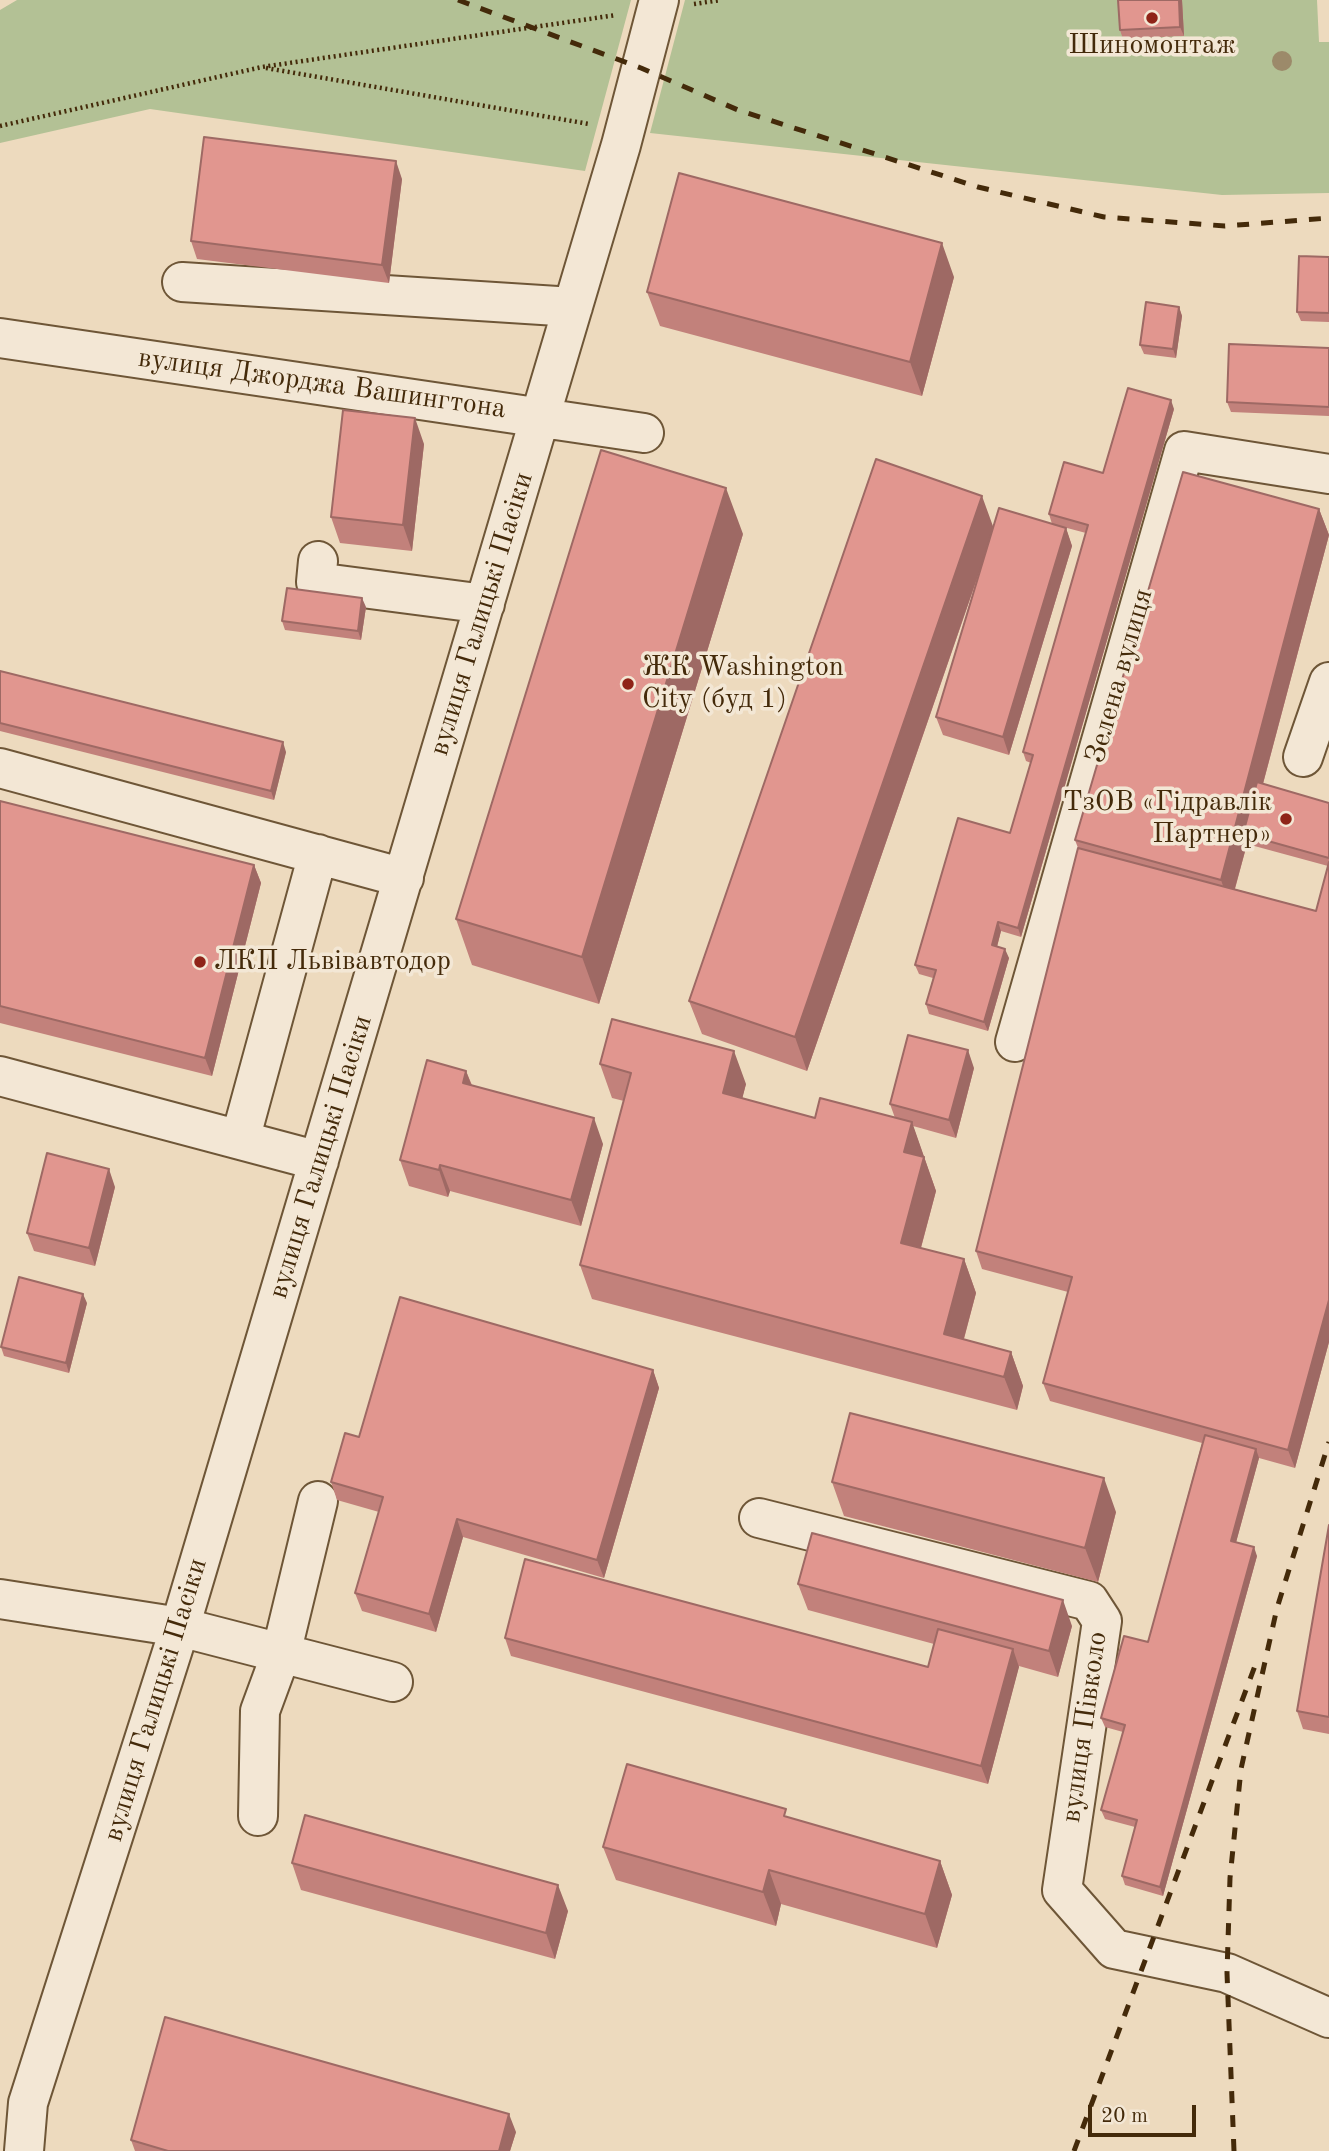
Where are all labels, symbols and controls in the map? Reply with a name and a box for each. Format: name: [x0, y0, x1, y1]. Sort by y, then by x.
marker: Шиномонтаж: [1144, 10, 1160, 26]
place label: Шиномонтаж: [1068, 29, 1236, 63]
street label: вулиця Джорджа Вашингтона: [136, 342, 508, 426]
street label: вулиця Галицькі Пасіки: [423, 468, 541, 760]
street label: Зелена вулиця: [1079, 585, 1161, 767]
place label: ЖК Washington City (буд 1): [642, 651, 844, 717]
marker: ЖК Washington City (буд 1): [620, 676, 636, 692]
place label: ТзОВ «Гідравлік Партнер»: [1063, 786, 1272, 852]
marker: ТзОВ «Гідравлік Партнер»: [1278, 811, 1294, 827]
place label: ЛКП Львівавтодор: [214, 945, 451, 979]
marker: ЛКП Львівавтодор: [192, 954, 208, 970]
street label: вулиця Галицькі Пасіки: [262, 1011, 380, 1303]
street label: вулиця Галицькі Пасіки: [97, 1554, 215, 1846]
street label: вулиця Півколо: [1055, 1629, 1115, 1825]
scale bar: [1091, 2092, 1200, 2136]
text: 20 m: [1101, 2106, 1148, 2127]

